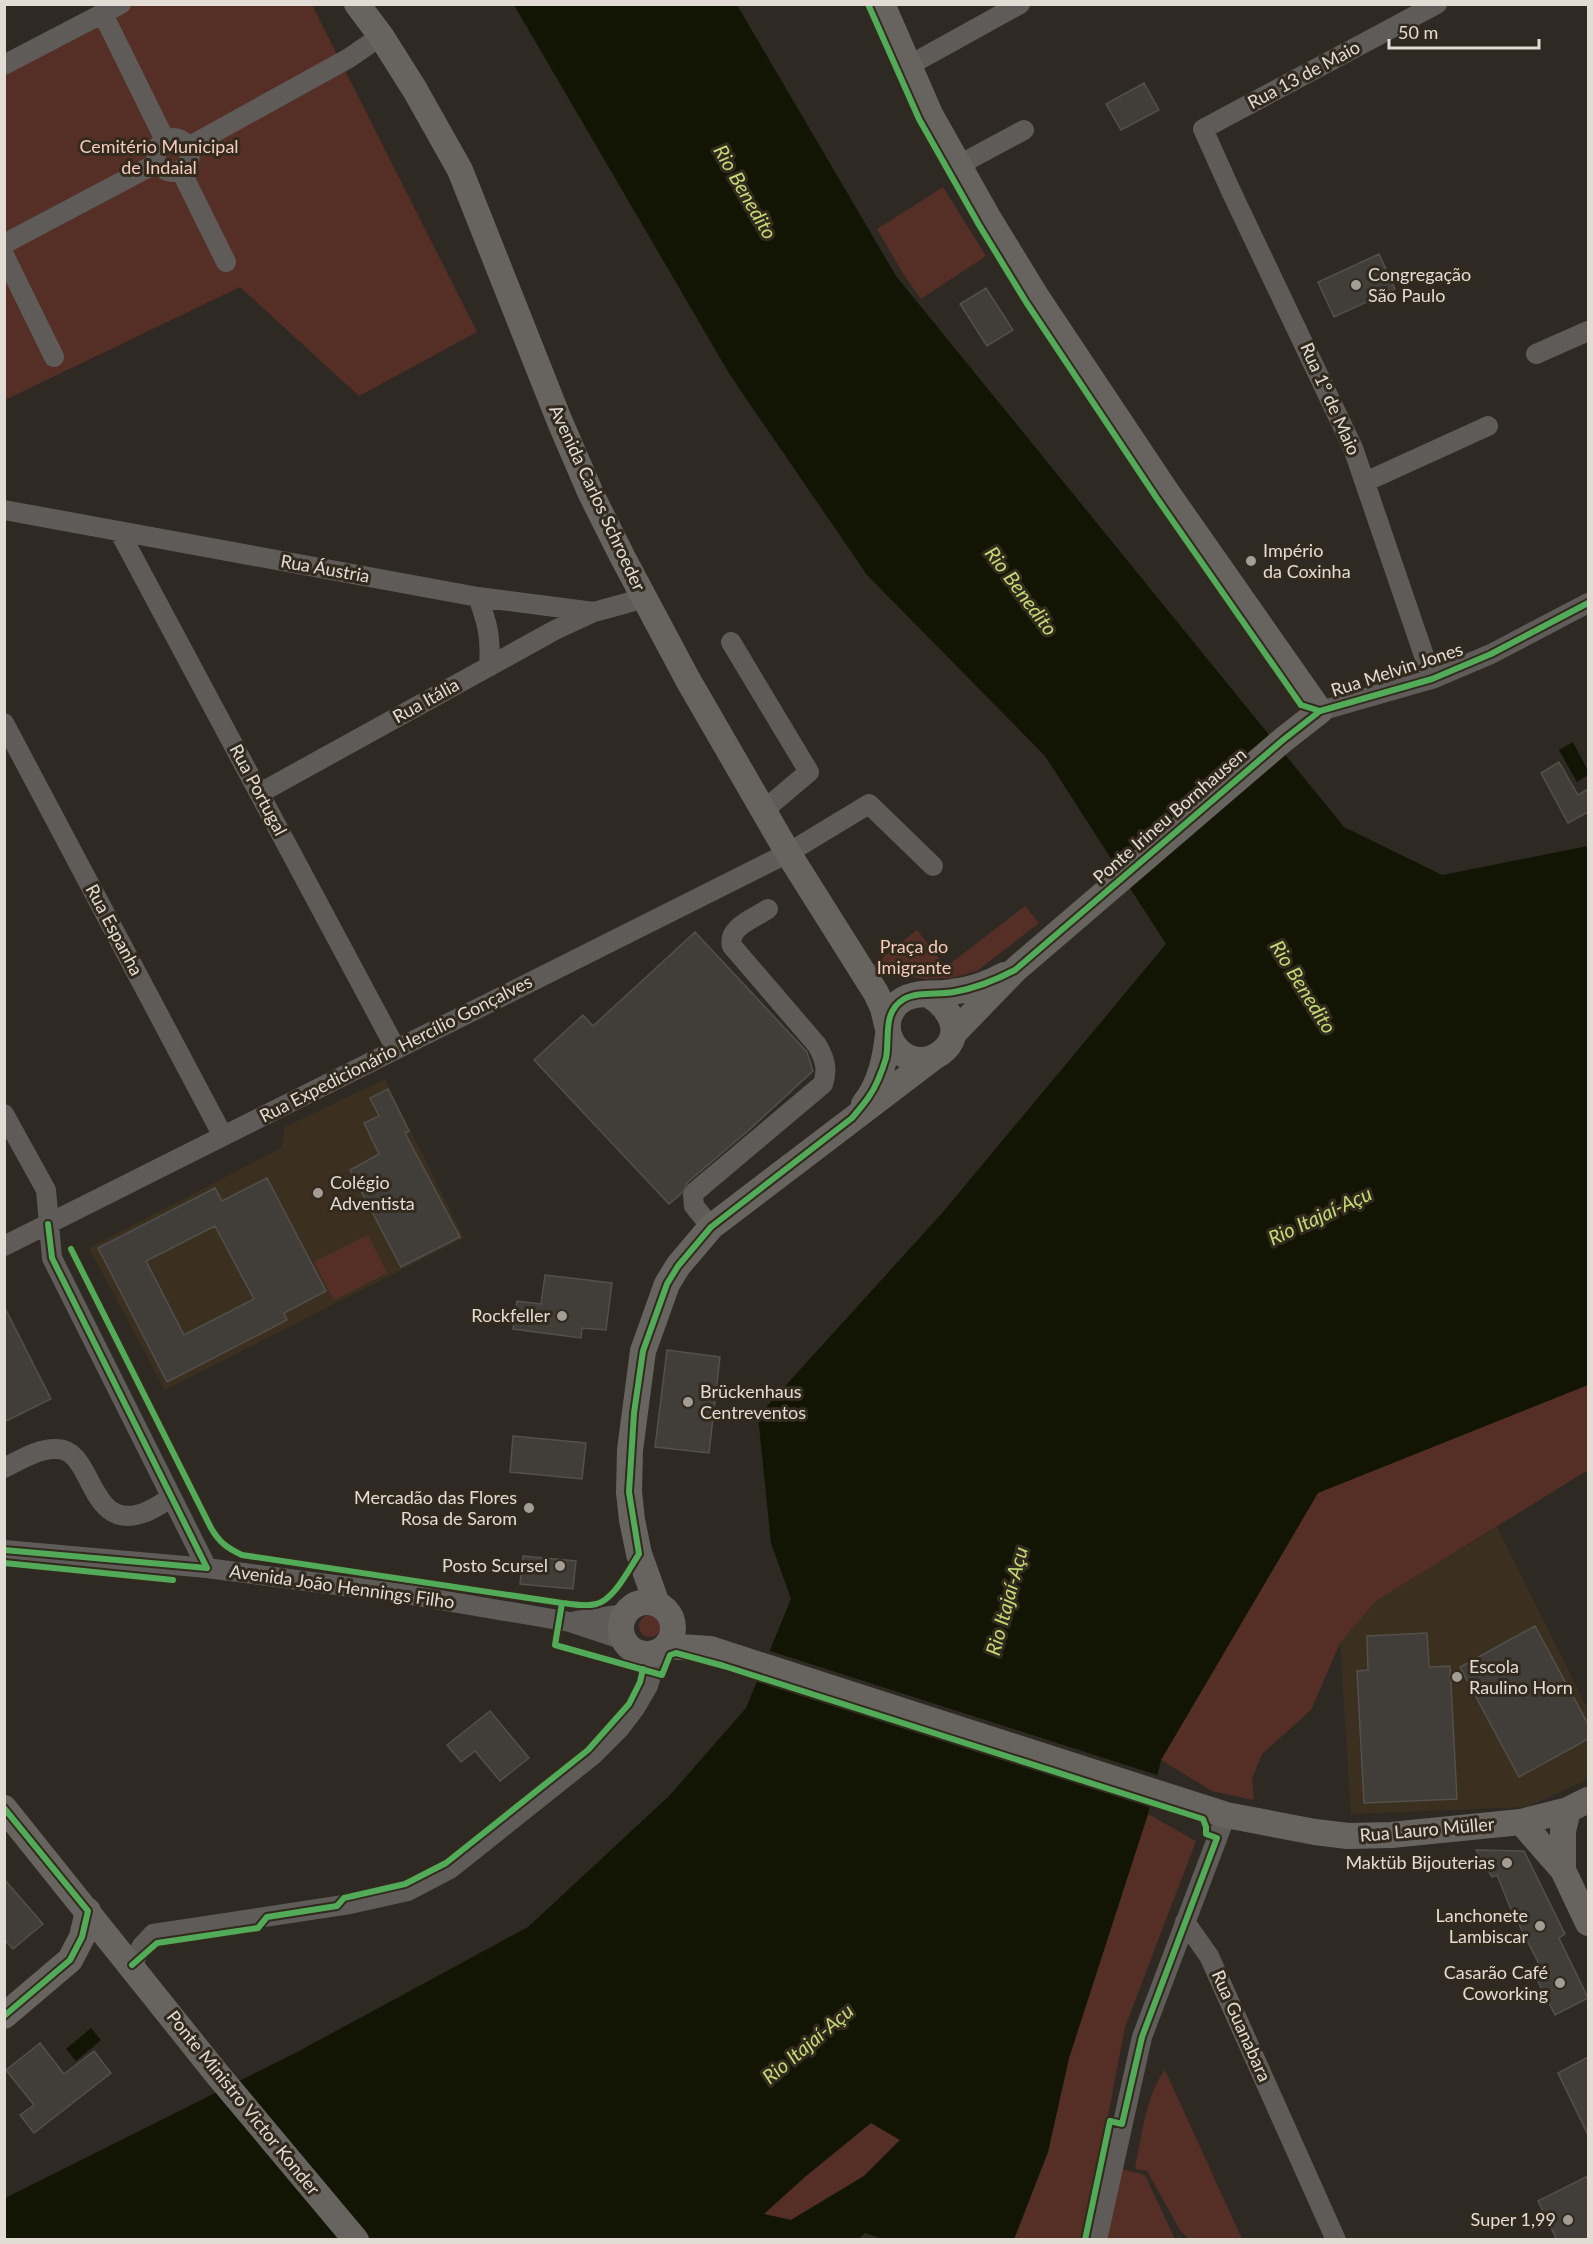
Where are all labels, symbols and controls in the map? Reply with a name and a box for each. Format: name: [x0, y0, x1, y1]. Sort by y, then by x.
scale bar: [1389, 12, 1539, 50]
text: 50 m: [1398, 21, 1438, 43]
street label: Rua 13 de Maio: [1244, 35, 1363, 113]
park label: Cemitério Municipal de Indaial: [79, 135, 239, 178]
water label: Rio Benedito: [709, 140, 783, 243]
place label: Congregação São Paulo: [1368, 263, 1471, 306]
marker: Congregação São Paulo: [1349, 278, 1363, 292]
street label: Rua 1º de Maio: [1296, 339, 1366, 458]
street label: Avenida Carlos Schroeder: [545, 401, 651, 595]
place label: Império da Coxinha: [1263, 539, 1351, 582]
water label: Rio Benedito: [981, 541, 1063, 640]
street label: Rua Áustria: [279, 549, 371, 587]
marker: Império da Coxinha: [1244, 554, 1258, 568]
street label: Rua Melvin Jones: [1328, 637, 1466, 701]
street label: Rua Itália: [389, 673, 462, 727]
street label: Rua Portugal: [226, 740, 292, 839]
street label: Ponte Irineu Bornhausen: [1088, 743, 1250, 888]
street label: Rua Espanha: [82, 880, 148, 979]
park label: Praça do Imigrante: [877, 935, 951, 978]
water label: Rio Benedito: [1266, 935, 1342, 1037]
street label: Rua Expedicionário Hercílio Gonçalves: [256, 969, 536, 1127]
place label: Colégio Adventista: [330, 1171, 415, 1214]
water label: Rio Itajaí-Açu: [1264, 1181, 1375, 1250]
marker: Colégio Adventista: [311, 1186, 325, 1200]
place label: Rockfeller: [471, 1304, 550, 1326]
marker: Rockfeller: [555, 1309, 569, 1323]
place label: Brückenhaus Centreventos: [700, 1380, 806, 1423]
marker: Brückenhaus Centreventos: [681, 1395, 695, 1409]
place label: Mercadão das Flores Rosa de Sarom: [354, 1486, 517, 1529]
marker: Mercadão das Flores Rosa de Sarom: [522, 1501, 536, 1515]
water label: Rio Itajaí-Açu: [980, 1544, 1032, 1658]
place label: Posto Scursel: [442, 1554, 548, 1576]
street label: Avenida João Hennings Filho: [228, 1559, 456, 1613]
marker: Posto Scursel: [553, 1559, 567, 1573]
place label: Escola Raulino Horn: [1469, 1655, 1573, 1698]
marker: Escola Raulino Horn: [1450, 1670, 1464, 1684]
street label: Rua Lauro Müller: [1359, 1812, 1495, 1846]
place label: Maktüb Bijouterias: [1345, 1851, 1495, 1873]
marker: Maktüb Bijouterias: [1500, 1856, 1514, 1870]
place label: Lanchonete Lambiscar: [1436, 1904, 1528, 1947]
marker: Lanchonete Lambiscar: [1533, 1919, 1547, 1933]
place label: Casarão Café Coworking: [1444, 1961, 1548, 2004]
street label: Rua Guanabara: [1207, 1966, 1276, 2085]
marker: Casarão Café Coworking: [1553, 1976, 1567, 1990]
water label: Rio Itajaí-Açu: [757, 1998, 858, 2088]
street label: Ponte Ministro Victor Konder: [163, 2006, 325, 2199]
place label: Super 1,99: [1471, 2208, 1556, 2230]
marker: Super 1,99: [1561, 2213, 1575, 2227]

